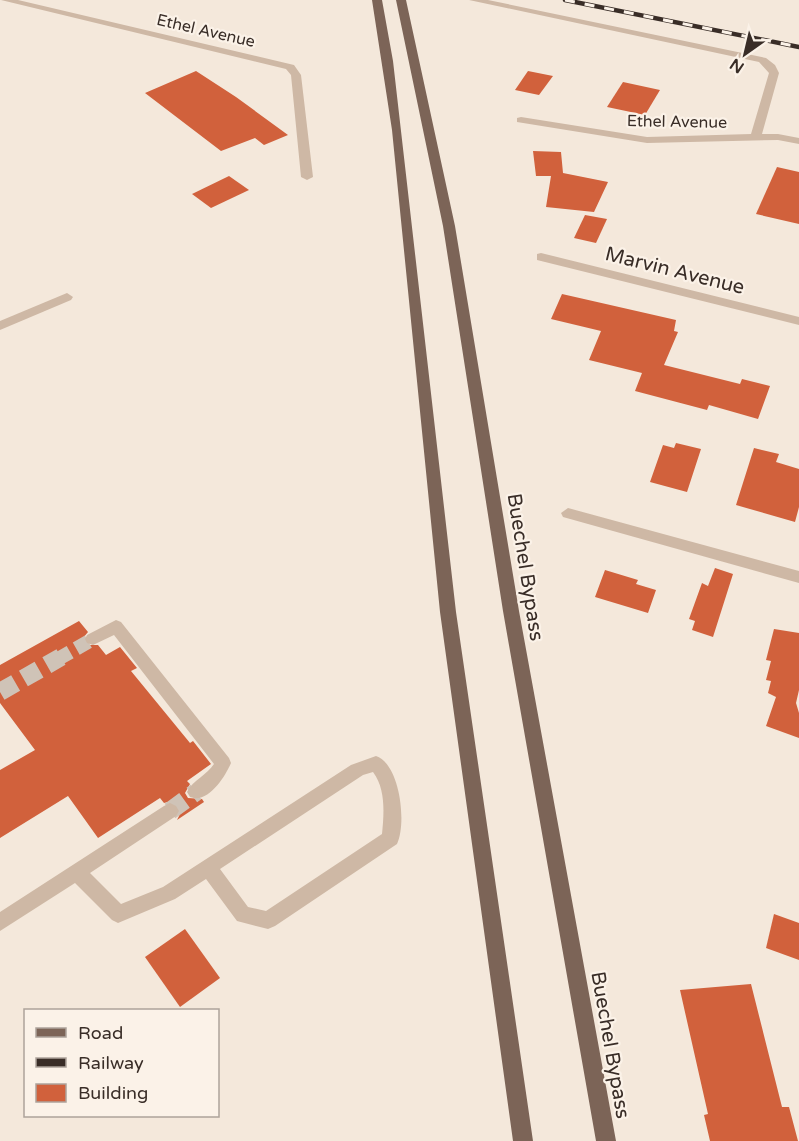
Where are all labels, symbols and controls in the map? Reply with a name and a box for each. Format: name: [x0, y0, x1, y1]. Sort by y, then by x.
street label: Ethel Avenue: [155, 10, 257, 52]
north arrow: [715, 24, 775, 84]
text: N: [726, 54, 748, 77]
street label: Ethel Avenue: [627, 111, 727, 133]
street label: Marvin Avenue: [603, 242, 747, 300]
street label: Buechel Bypass: [502, 492, 549, 643]
street label: Buechel Bypass: [585, 970, 635, 1121]
legend: [24, 1009, 219, 1117]
text: Road: [78, 1022, 123, 1044]
text: Railway: [78, 1052, 144, 1074]
text: Building: [78, 1082, 148, 1104]

